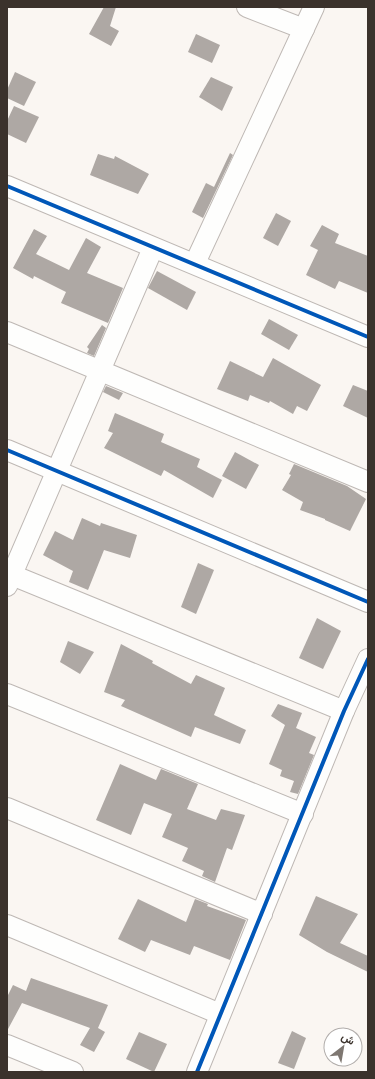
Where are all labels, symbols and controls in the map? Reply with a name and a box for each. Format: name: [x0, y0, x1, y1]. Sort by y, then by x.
north arrow: [323, 1027, 363, 1067]
text: ش: [339, 1028, 358, 1048]

